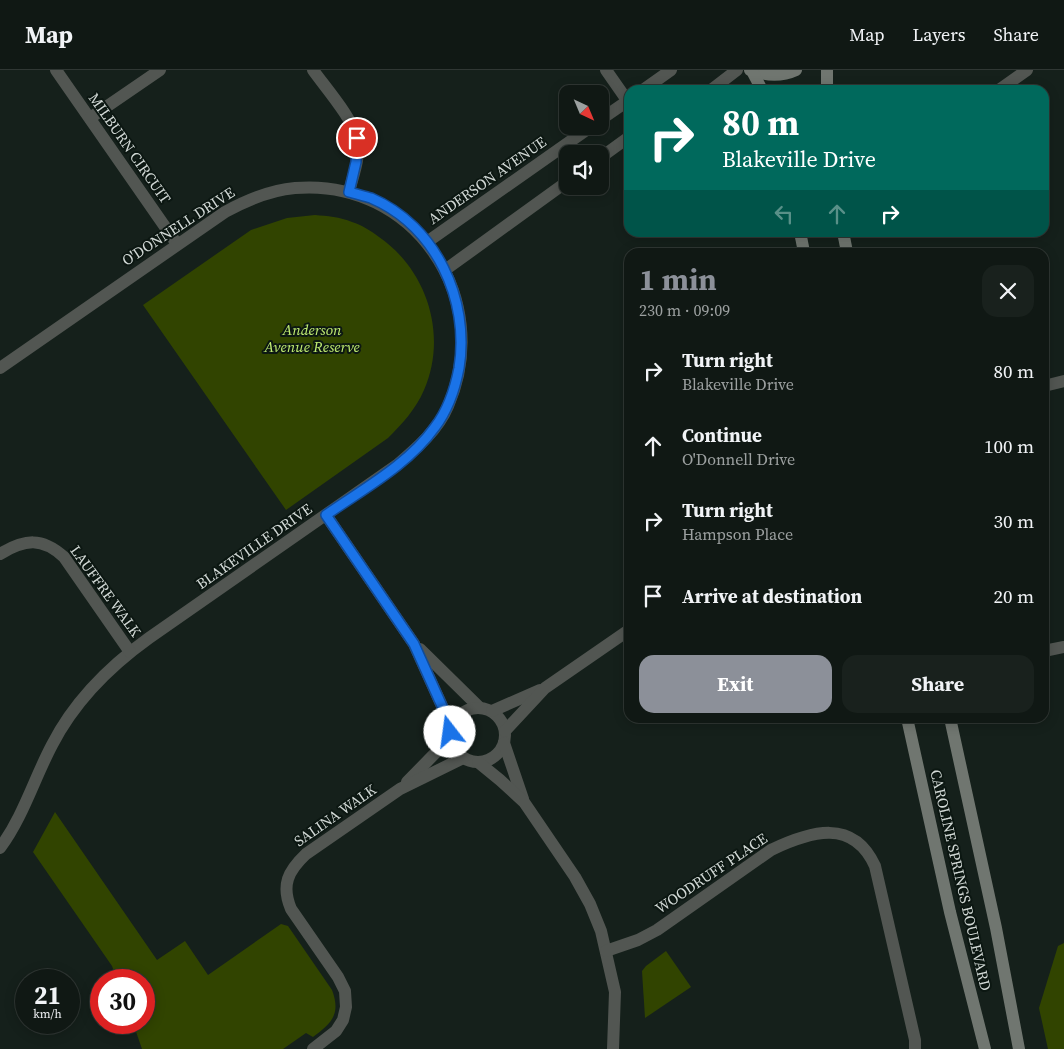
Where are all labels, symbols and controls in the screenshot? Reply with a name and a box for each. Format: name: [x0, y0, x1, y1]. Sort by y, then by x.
text: Map: [25, 18, 73, 51]
text: Map: [849, 22, 884, 47]
text: Layers: [912, 22, 965, 47]
text: Share: [993, 22, 1039, 47]
north arrow: [559, 85, 609, 135]
map controls: [559, 85, 609, 195]
street label: MILBURN CIRCUIT: [84, 88, 176, 208]
text: 80 m: [722, 99, 799, 147]
icon: right: [639, 105, 704, 170]
pin: [336, 117, 378, 159]
icon: arrive: [343, 124, 371, 152]
street label: ANDERSON AVENUE: [424, 131, 550, 229]
text: Blakeville Drive: [722, 144, 876, 174]
button: sound: [559, 145, 609, 195]
street label: O'DONNELL DRIVE: [117, 182, 239, 270]
icon: left: [770, 200, 798, 228]
icon: ahead: [823, 200, 851, 228]
icon: right: [876, 200, 904, 228]
text: 1 min: [639, 259, 717, 300]
button: close: [982, 265, 1034, 317]
text: 230 m · 09:09: [639, 299, 730, 321]
park label: Anderson Avenue Reserve: [263, 319, 360, 357]
text: Turn right: [682, 347, 773, 373]
icon: right: [639, 357, 667, 385]
text: 80 m: [993, 358, 1034, 384]
text: Blakeville Drive: [682, 373, 794, 395]
text: Continue: [682, 422, 762, 448]
icon: ahead: [639, 432, 667, 460]
text: 100 m: [984, 433, 1034, 459]
text: O'Donnell Drive: [682, 448, 795, 470]
text: Turn right: [682, 497, 773, 523]
street label: BLAKEVILLE DRIVE: [192, 498, 316, 594]
icon: right: [639, 507, 667, 535]
text: 30 m: [993, 508, 1034, 534]
text: Hampson Place: [682, 523, 793, 545]
street label: LAUFFRE WALK: [66, 541, 146, 641]
icon: arrive: [639, 582, 667, 610]
text: Arrive at destination: [682, 583, 862, 609]
text: 20 m: [993, 583, 1034, 609]
button: Exit: [639, 655, 832, 713]
button: Share: [842, 655, 1034, 713]
position arrow: [423, 705, 475, 757]
street label: CAROLINE SPRINGS BOULEVARD: [925, 767, 997, 993]
street label: SALINA WALK: [290, 779, 380, 851]
street label: WOODRUFF PLACE: [651, 828, 771, 918]
speed limit sign: 30: [90, 969, 155, 1034]
text: 21: [34, 978, 61, 1012]
text: km/h: [33, 1006, 62, 1022]

